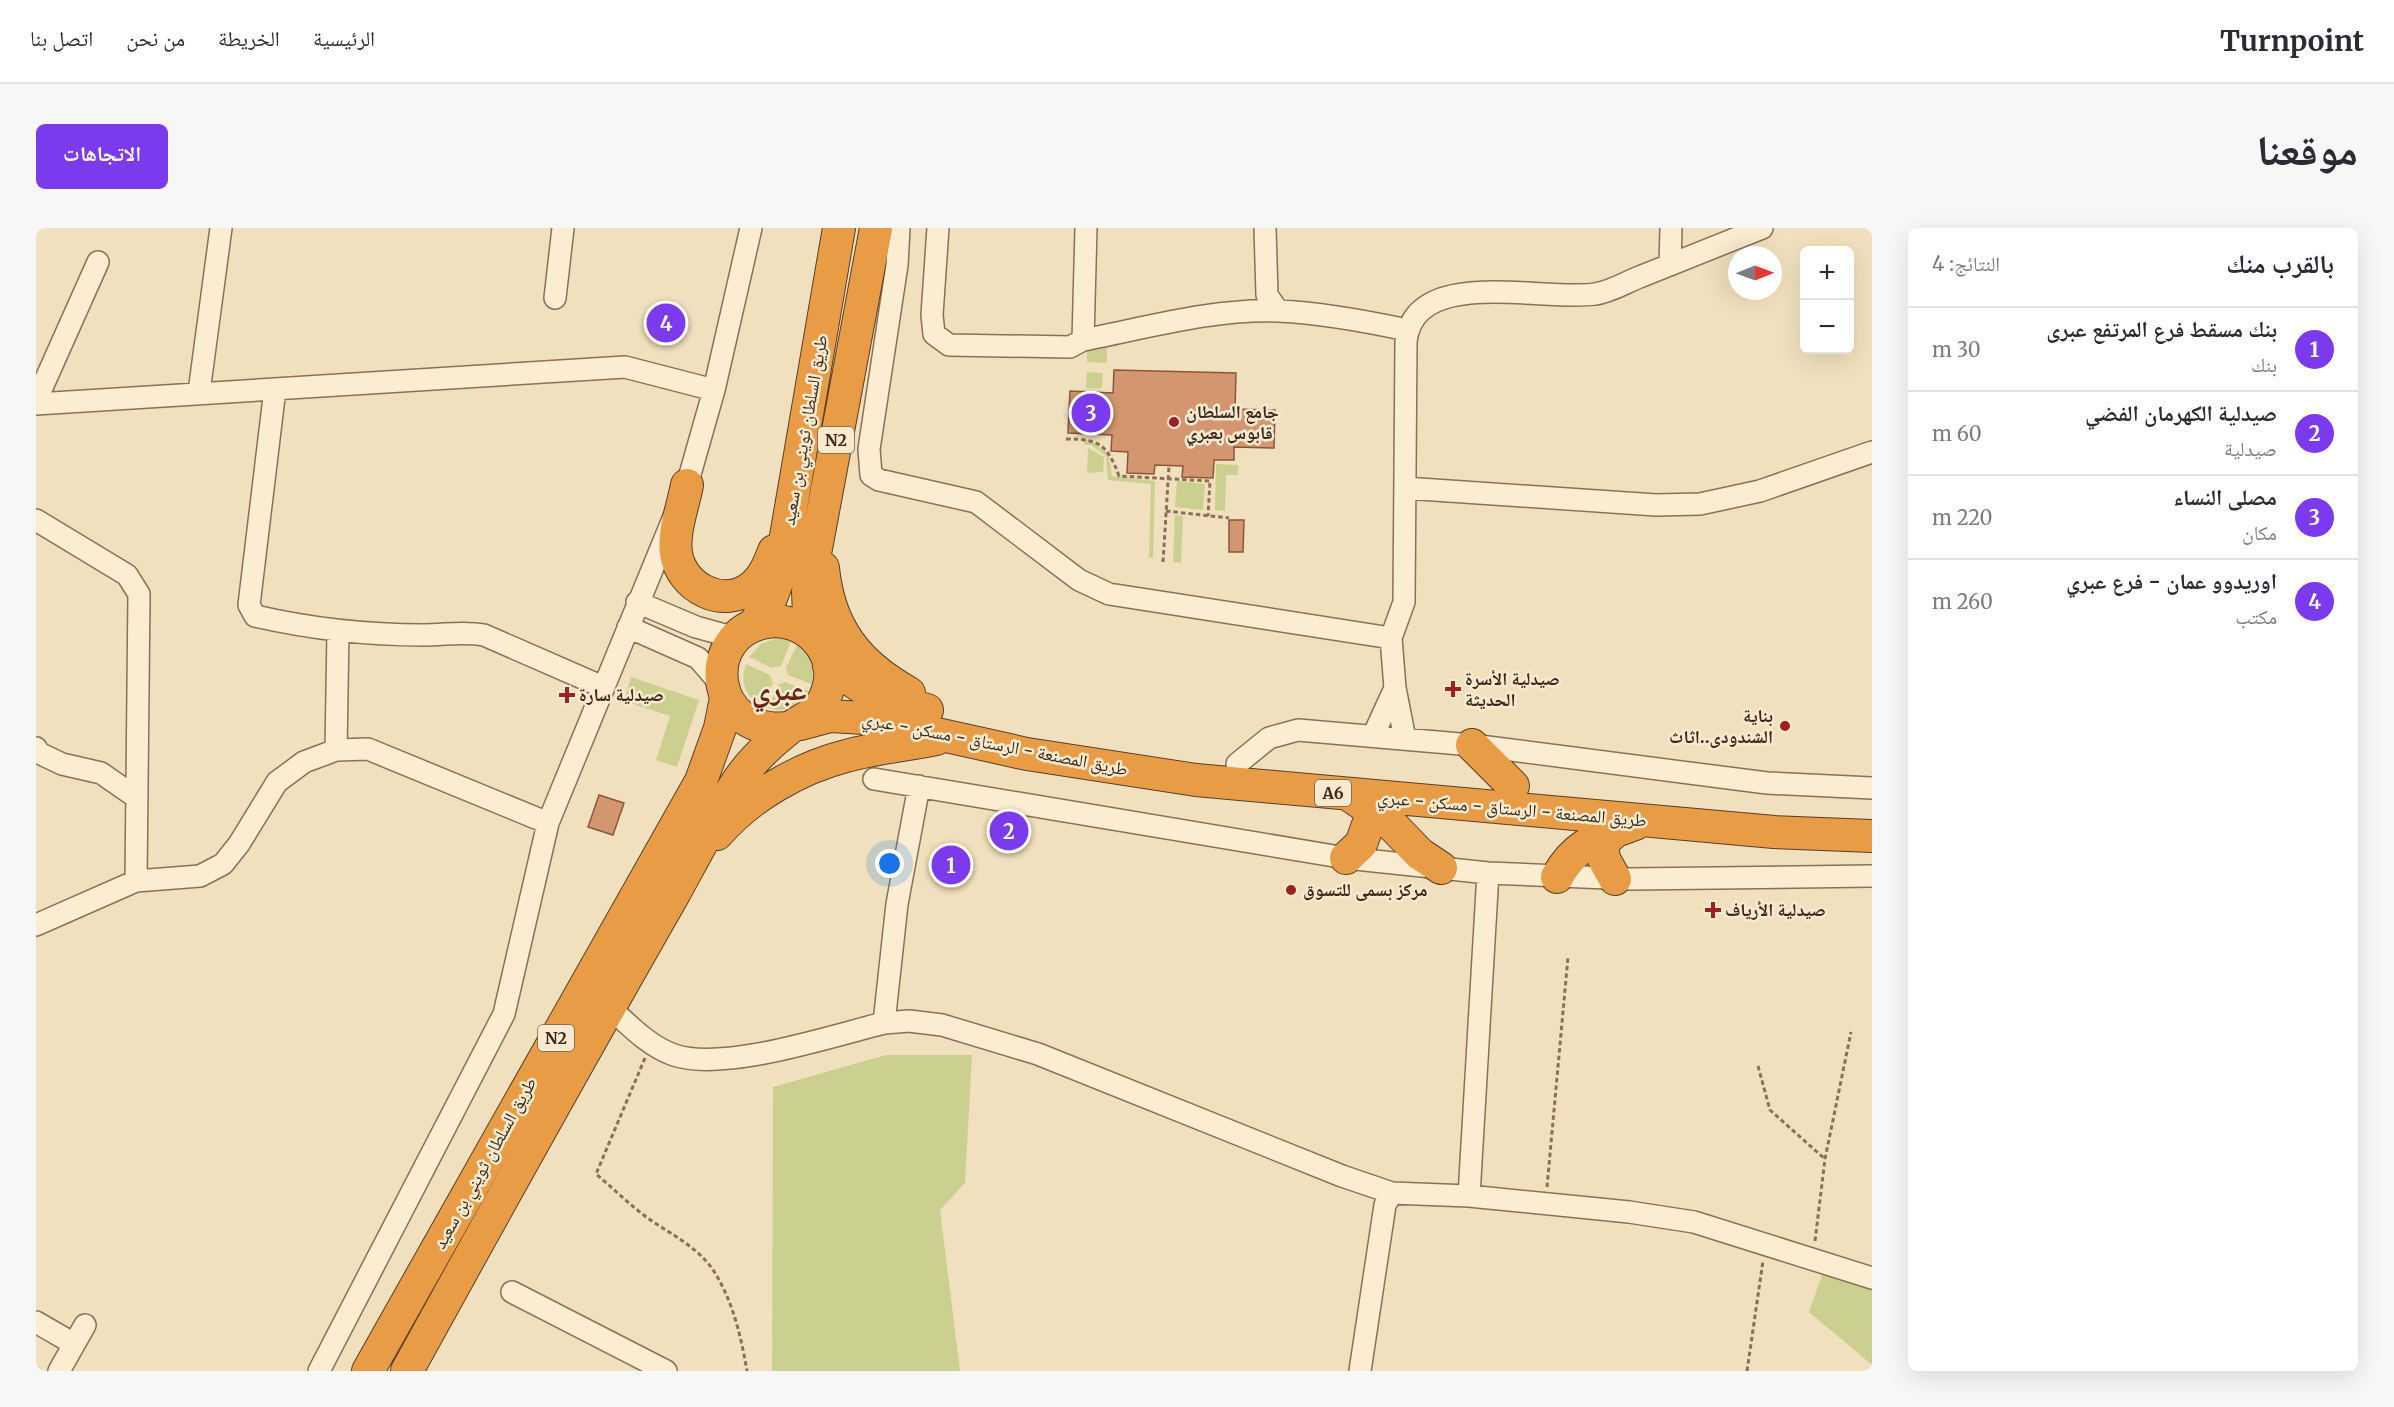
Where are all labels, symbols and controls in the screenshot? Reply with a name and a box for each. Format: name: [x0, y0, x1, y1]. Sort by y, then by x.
text: Turnpoint: [2220, 23, 2364, 59]
text: اتصل بنا: [30, 25, 93, 52]
text: من نحن: [126, 25, 185, 52]
text: الخريطة: [218, 25, 280, 52]
text: الرئيسية: [313, 25, 375, 52]
button: الاتجاهات: [36, 124, 168, 189]
text: موقعنا: [2257, 124, 2358, 176]
north arrow: [1728, 246, 1782, 300]
map controls: [1800, 246, 1854, 354]
button: +: [1800, 246, 1854, 300]
text: بالقرب منك: [2226, 247, 2334, 280]
text: النتائج: 4: [1932, 251, 2000, 276]
pin: 4: [646, 300, 686, 346]
button: −: [1800, 300, 1854, 354]
text: بنك مسقط فرع المرتفع عبرى: [2046, 315, 2277, 343]
street label: طريق السلطان ثويني بن سعيد: [776, 333, 836, 528]
text: 30 m: [1932, 337, 1981, 362]
text: 1: [2310, 337, 2319, 362]
text: بنك: [2251, 352, 2277, 377]
pin: 3: [1072, 390, 1110, 435]
text: صيدلية الكهرمان الفضي: [2085, 399, 2277, 427]
place label: جامع السلطان قابوس بعبري: [1186, 400, 1279, 447]
marker: جامع السلطان قابوس بعبري: [1167, 415, 1181, 429]
text: 60 m: [1932, 421, 1982, 446]
text: 2: [2309, 421, 2320, 446]
road number: N2: [818, 427, 854, 453]
text: صيدلية: [2224, 436, 2277, 461]
text: مصلى النساء: [2173, 483, 2277, 511]
text: 220 m: [1932, 505, 1993, 530]
text: 3: [2309, 505, 2320, 530]
text: مكان: [2242, 520, 2277, 545]
text: اوريدوو عمان - فرع عبري: [2066, 567, 2277, 595]
text: 260 m: [1932, 589, 1993, 614]
text: 4: [2308, 589, 2321, 614]
text: مكتب: [2235, 604, 2277, 629]
place label: صيدلية الأسرة الحديثة: [1465, 667, 1560, 711]
district label: عبري: [751, 670, 807, 713]
marker: صيدلية الأسرة الحديثة: [1446, 682, 1460, 696]
place label: صيدلية سارة: [579, 683, 664, 706]
marker: صيدلية سارة: [560, 688, 574, 702]
place label: بناية الشندودى..اثاث: [1669, 704, 1773, 748]
street label: طريق المصنعة - الرستاق - مسكن - عبري: [860, 706, 1130, 784]
marker: بناية الشندودى..اثاث: [1778, 719, 1792, 733]
road number: A6: [1315, 780, 1351, 806]
street label: طريق المصنعة - الرستاق - مسكن - عبري: [1376, 785, 1648, 835]
pin: 2: [990, 808, 1028, 854]
pin: 1: [932, 842, 970, 888]
your location: [875, 849, 904, 878]
place label: مركز بسمى للتسوق: [1303, 878, 1427, 901]
marker: مركز بسمى للتسوق: [1284, 883, 1298, 897]
place label: صيدلية الأرياف: [1725, 898, 1826, 921]
marker: صيدلية الأرياف: [1706, 903, 1720, 917]
road number: N2: [538, 1025, 574, 1051]
street label: طريق السلطان ثويني بن سعيد: [428, 1073, 545, 1254]

